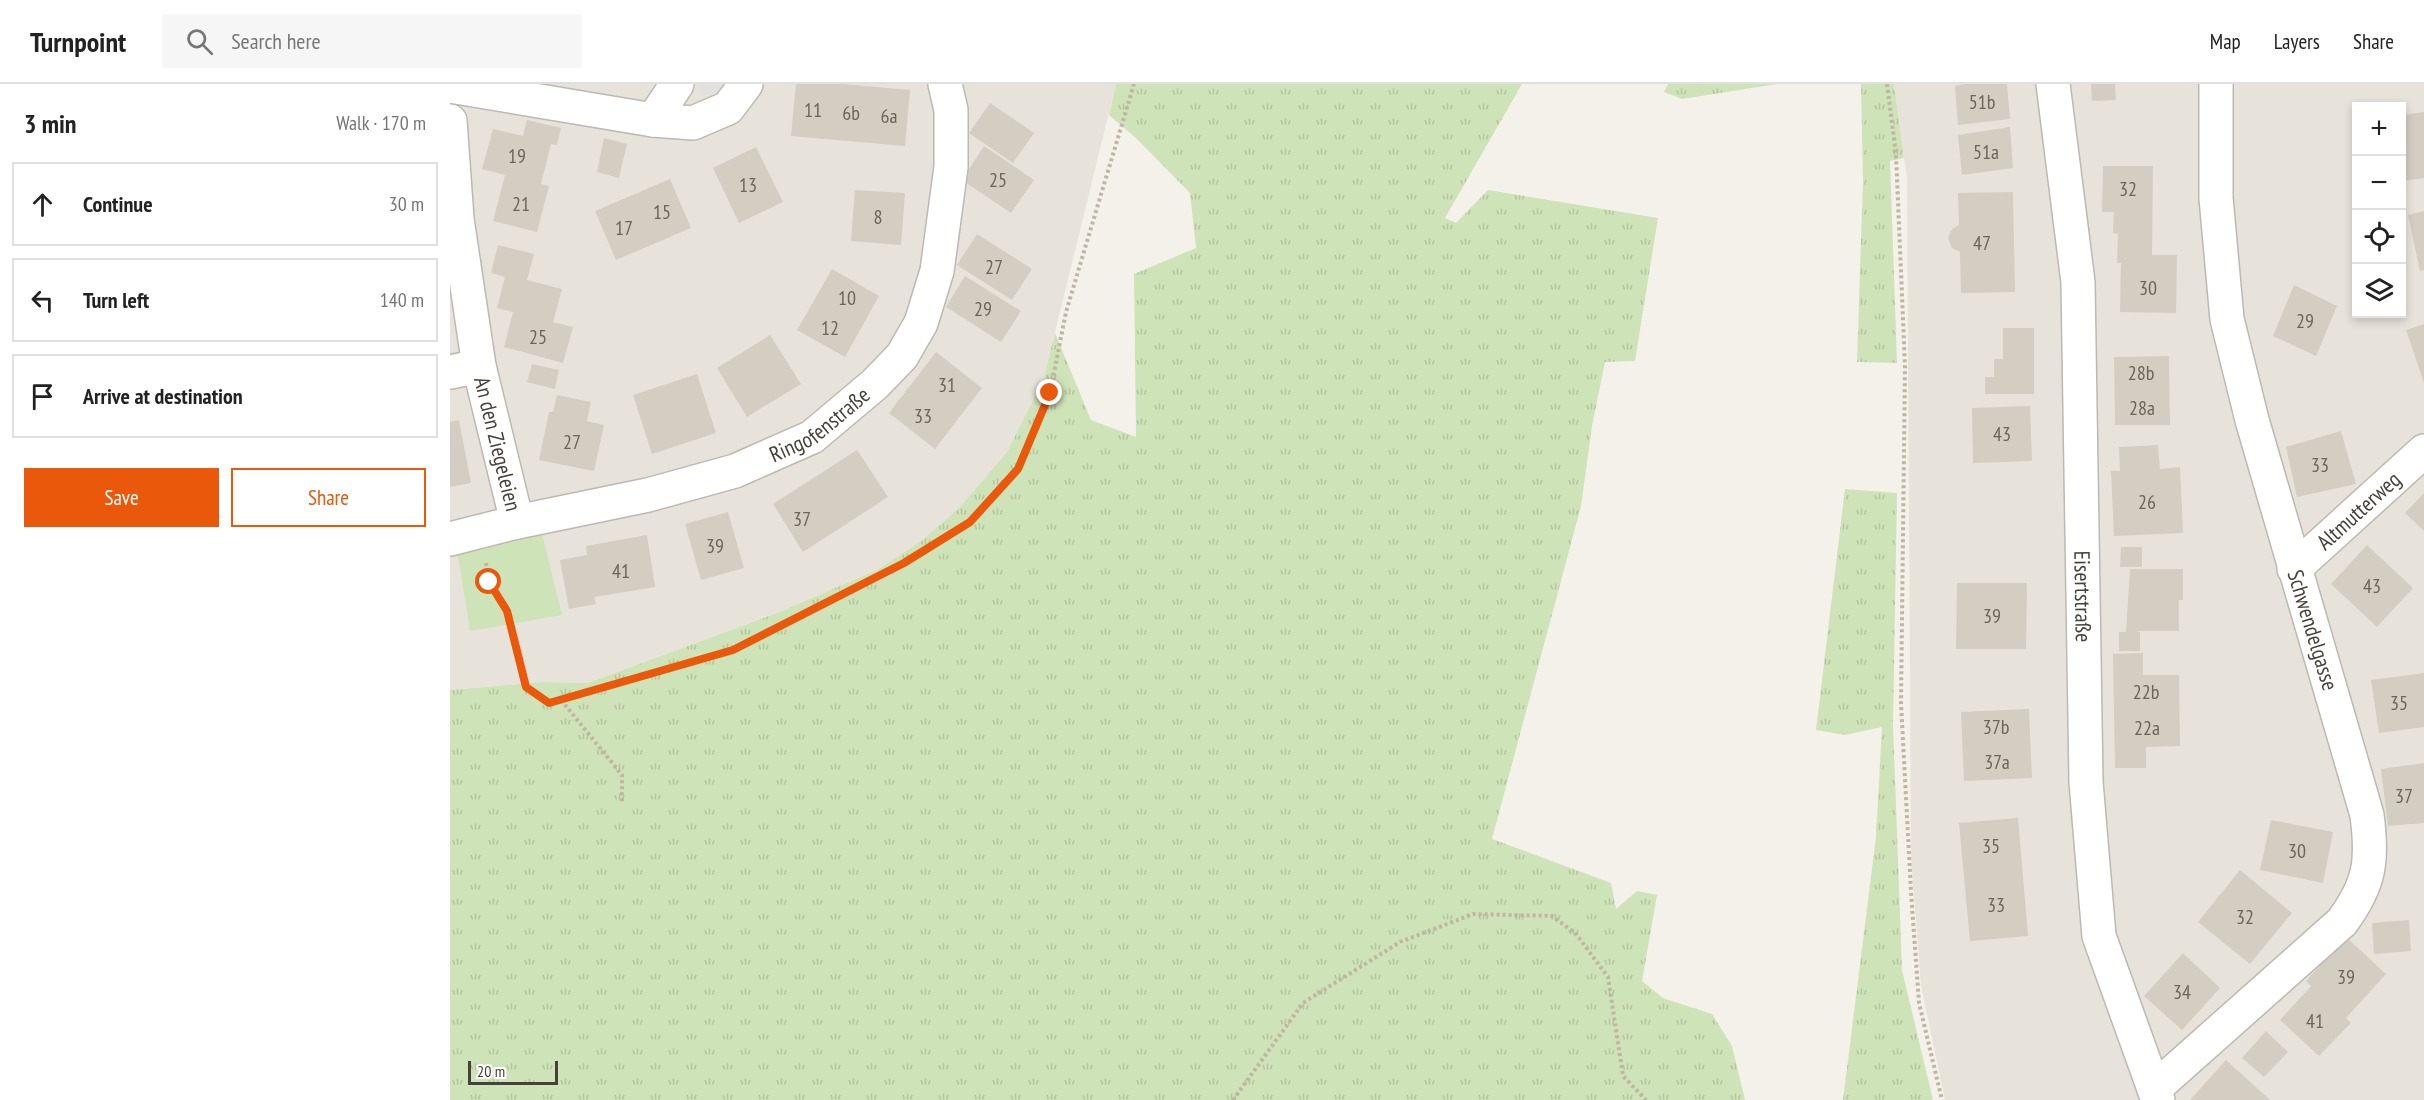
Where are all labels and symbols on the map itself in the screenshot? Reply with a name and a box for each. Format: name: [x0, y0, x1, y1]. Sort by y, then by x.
house number: 51b: [1969, 89, 1995, 115]
house number: 11: [804, 97, 822, 123]
house number: 6b: [842, 100, 860, 126]
house number: 6a: [881, 103, 898, 129]
house number: 51a: [1973, 139, 1999, 165]
house number: 19: [508, 143, 526, 169]
house number: 25: [989, 167, 1007, 193]
house number: 13: [739, 172, 757, 198]
house number: 32: [2119, 176, 2137, 202]
house number: 21: [512, 191, 530, 217]
house number: 15: [653, 199, 671, 225]
house number: 8: [874, 204, 883, 230]
house number: 17: [615, 215, 633, 241]
house number: 47: [1973, 230, 1991, 256]
house number: 27: [985, 254, 1003, 280]
house number: 30: [2139, 275, 2157, 301]
house number: 10: [838, 285, 856, 311]
house number: 29: [974, 296, 992, 322]
house number: 29: [2296, 308, 2314, 334]
house number: 12: [821, 315, 839, 341]
house number: 25: [529, 324, 547, 350]
house number: 28b: [2128, 360, 2154, 386]
house number: 31: [938, 372, 956, 398]
street label: An den Ziegeleien: [468, 374, 528, 514]
route end: [1036, 379, 1062, 405]
street label: Ringofenstraße: [765, 381, 875, 468]
house number: 28a: [2129, 395, 2155, 421]
house number: 33: [914, 403, 932, 429]
house number: 43: [1993, 421, 2011, 447]
house number: 27: [563, 429, 581, 455]
house number: 33: [2311, 452, 2329, 478]
street label: Altmutterweg: [2311, 465, 2406, 556]
house number: 26: [2138, 489, 2156, 515]
house number: 37: [793, 506, 811, 532]
house number: 39: [706, 533, 724, 559]
street label: Eisertstraße: [2068, 550, 2098, 642]
house number: 41: [612, 558, 630, 584]
street label: Schwendelgasse: [2281, 566, 2345, 694]
route start: [475, 568, 501, 594]
house number: 43: [2363, 573, 2381, 599]
house number: 39: [1983, 603, 2001, 629]
house number: 22b: [2133, 679, 2159, 705]
house number: 35: [2390, 690, 2408, 716]
house number: 37b: [1983, 714, 2009, 740]
house number: 22a: [2134, 715, 2160, 741]
house number: 37a: [1984, 749, 2010, 775]
house number: 37: [2395, 783, 2413, 809]
house number: 35: [1982, 833, 2000, 859]
house number: 30: [2288, 838, 2306, 864]
house number: 33: [1987, 892, 2005, 918]
house number: 32: [2236, 904, 2254, 930]
house number: 39: [2337, 964, 2355, 990]
house number: 34: [2173, 979, 2191, 1005]
house number: 41: [2306, 1008, 2324, 1034]
scale bar: [468, 1058, 558, 1086]

